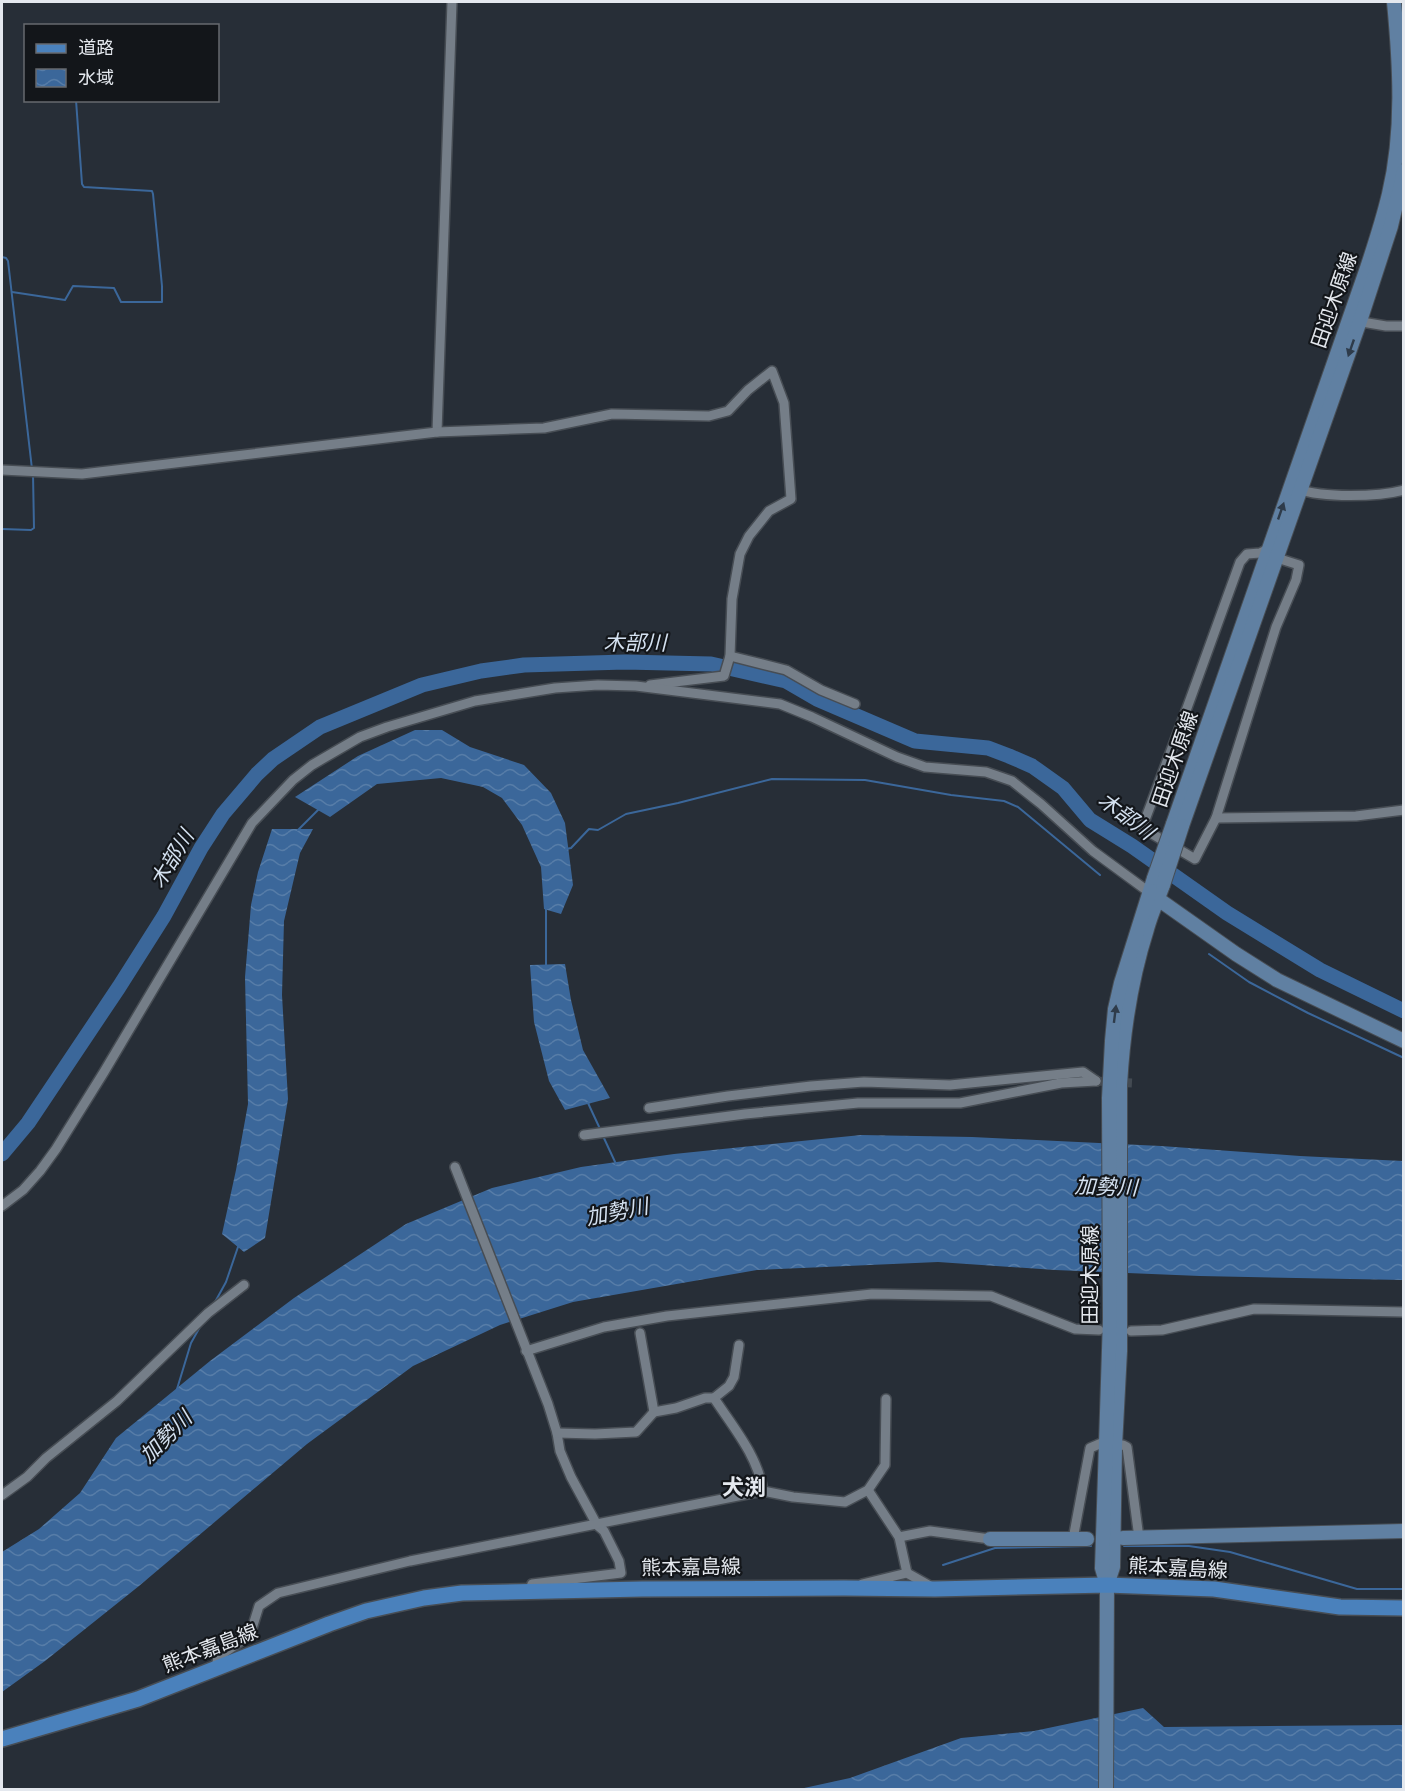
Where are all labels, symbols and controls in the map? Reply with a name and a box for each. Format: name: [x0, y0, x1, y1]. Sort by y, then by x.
legend: [24, 24, 219, 102]
text: 道路: [78, 38, 114, 58]
text: 水域: [78, 68, 114, 88]
street label: 田迎木原線: [1307, 249, 1361, 351]
one-way arrow: [1345, 339, 1355, 357]
one-way arrow: [1277, 502, 1287, 520]
water label: 木部川: [604, 631, 668, 654]
street label: 田迎木原線: [1148, 708, 1202, 810]
water label: 木部川: [1094, 787, 1160, 845]
water label: 木部川: [145, 824, 199, 892]
one-way arrow: [1111, 1004, 1120, 1023]
water label: 加勢川: [1074, 1174, 1140, 1199]
water label: 加勢川: [584, 1194, 652, 1229]
street label: 田迎木原線: [1079, 1225, 1101, 1325]
water label: 加勢川: [135, 1405, 197, 1467]
district label: 犬渕: [722, 1475, 766, 1500]
street label: 熊本嘉島線: [1127, 1554, 1229, 1582]
street label: 熊本嘉島線: [641, 1555, 741, 1579]
street label: 熊本嘉島線: [159, 1620, 261, 1676]

